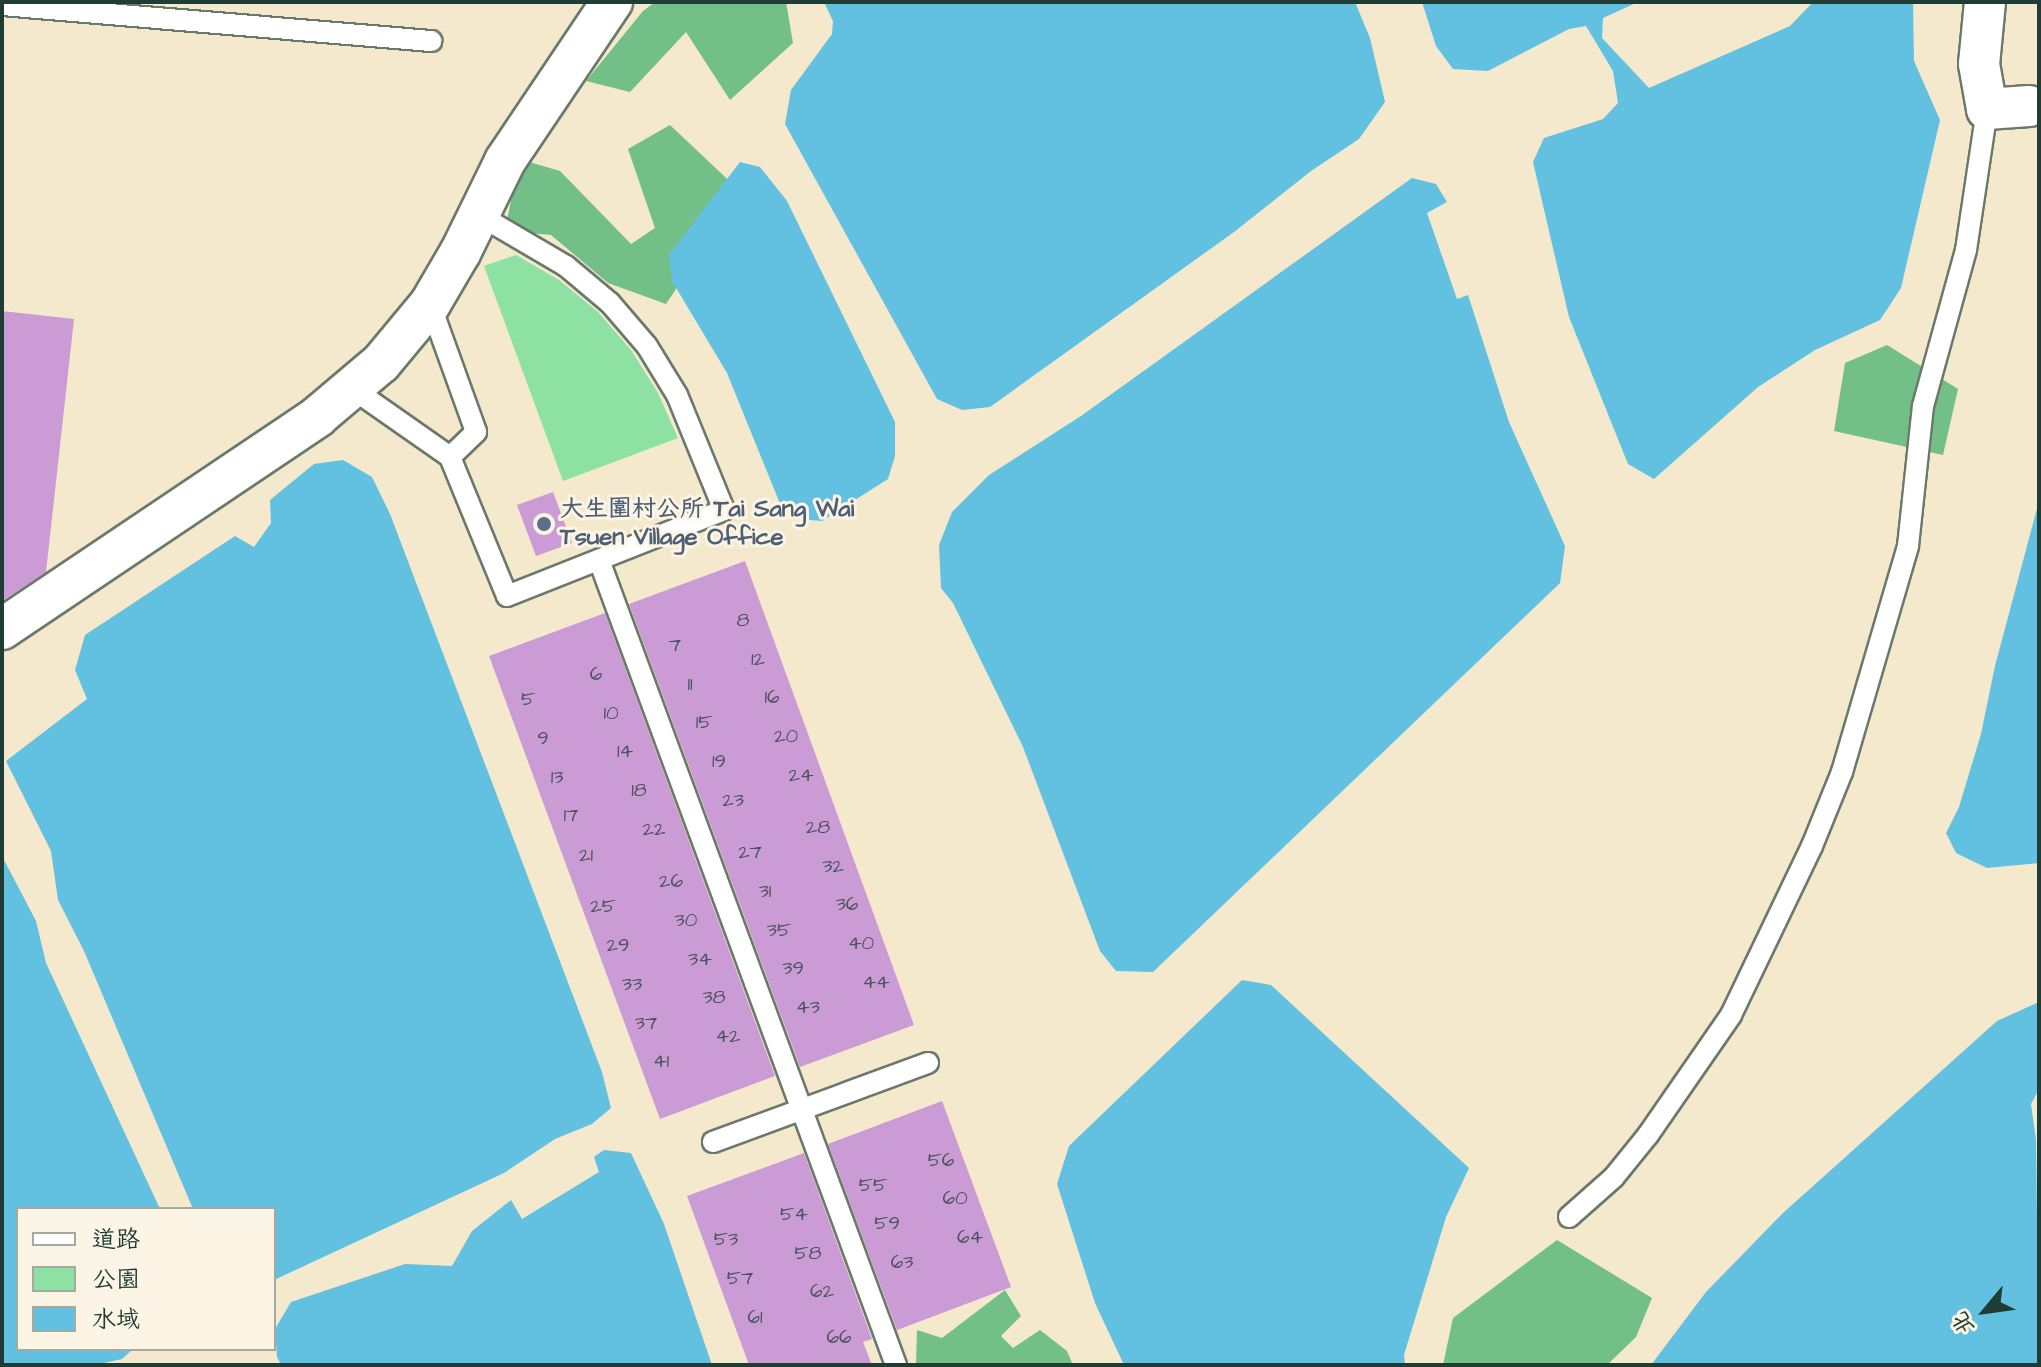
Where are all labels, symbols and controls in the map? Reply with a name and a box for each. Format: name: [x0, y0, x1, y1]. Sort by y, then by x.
place label: 大生圍村公所 Tai Sang Wai Tsuen Village Office: [560, 496, 854, 552]
marker: 大生圍村公所 Tai Sang Wai Tsuen Village Office: [535, 515, 553, 533]
house number: 8: [737, 608, 749, 632]
house number: 7: [669, 633, 681, 657]
house number: 12: [751, 647, 765, 671]
house number: 6: [590, 662, 602, 686]
house number: 11: [687, 672, 693, 696]
house number: 16: [764, 685, 780, 709]
house number: 5: [521, 687, 535, 711]
house number: 10: [603, 701, 619, 725]
house number: 15: [696, 710, 712, 734]
house number: 20: [774, 724, 798, 748]
house number: 9: [537, 726, 549, 750]
house number: 14: [617, 739, 633, 763]
house number: 19: [712, 749, 726, 773]
house number: 24: [788, 763, 814, 787]
house number: 13: [551, 765, 563, 789]
house number: 18: [631, 778, 647, 802]
house number: 23: [722, 788, 744, 812]
house number: 17: [564, 803, 578, 827]
house number: 28: [806, 815, 830, 839]
house number: 22: [643, 817, 665, 841]
house number: 27: [738, 840, 762, 864]
house number: 21: [579, 843, 593, 867]
house number: 32: [822, 854, 844, 878]
house number: 26: [659, 869, 683, 893]
house number: 31: [759, 879, 771, 903]
house number: 36: [836, 892, 858, 916]
house number: 25: [590, 894, 616, 918]
house number: 30: [675, 908, 697, 932]
house number: 35: [767, 918, 791, 942]
house number: 40: [848, 931, 874, 955]
house number: 29: [607, 933, 629, 957]
house number: 34: [688, 947, 712, 971]
house number: 39: [782, 956, 804, 980]
house number: 44: [862, 970, 890, 994]
house number: 33: [622, 972, 642, 996]
house number: 38: [702, 985, 726, 1009]
house number: 43: [796, 995, 820, 1019]
house number: 37: [635, 1011, 657, 1035]
house number: 42: [715, 1024, 741, 1048]
house number: 41: [653, 1049, 669, 1073]
house number: 56: [928, 1148, 954, 1172]
house number: 55: [859, 1173, 887, 1197]
house number: 60: [942, 1186, 968, 1210]
house number: 54: [780, 1202, 808, 1226]
legend: [16, 1207, 276, 1351]
house number: 59: [874, 1211, 900, 1235]
text: 道路: [92, 1223, 140, 1257]
house number: 64: [957, 1225, 983, 1249]
house number: 53: [714, 1227, 738, 1251]
house number: 58: [794, 1241, 822, 1265]
house number: 63: [891, 1250, 913, 1274]
text: 公園: [92, 1263, 140, 1297]
house number: 57: [727, 1266, 753, 1290]
north arrow: [1945, 1271, 2025, 1351]
house number: 62: [810, 1279, 834, 1303]
text: 水域: [92, 1303, 140, 1337]
house number: 61: [747, 1305, 763, 1329]
text: 北: [1945, 1306, 1982, 1340]
house number: 66: [826, 1325, 852, 1349]

